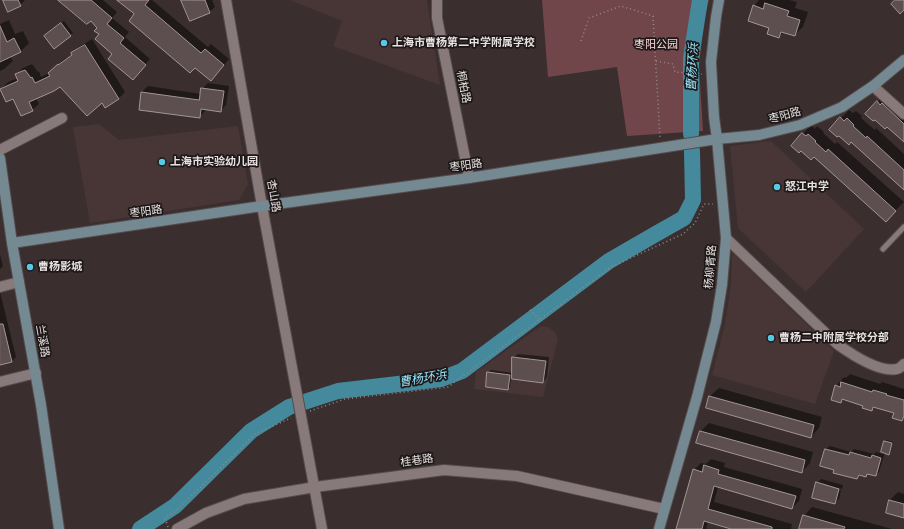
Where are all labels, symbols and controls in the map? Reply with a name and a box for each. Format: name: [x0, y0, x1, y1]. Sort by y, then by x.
place label: 上海市曹杨第二中学附属学校: [392, 36, 535, 50]
marker: 上海市曹杨第二中学附属学校: [379, 38, 389, 48]
park label: 枣阳公园: [634, 38, 678, 52]
water label: 曹杨环浜: [685, 43, 701, 91]
street label: 桐柏路: [453, 70, 473, 104]
street label: 枣阳路: [767, 105, 803, 127]
place label: 上海市实验幼儿园: [170, 155, 258, 169]
marker: 上海市实验幼儿园: [157, 157, 167, 167]
street label: 枣阳路: [449, 157, 483, 175]
street label: 杏山路: [264, 179, 282, 213]
place label: 怒江中学: [785, 180, 829, 194]
marker: 怒江中学: [772, 182, 782, 192]
street label: 枣阳路: [129, 203, 163, 221]
street label: 杨柳青路: [703, 245, 719, 289]
place label: 曹杨影城: [38, 260, 82, 274]
marker: 曹杨影城: [25, 262, 35, 272]
street label: 兰溪路: [33, 324, 51, 358]
place label: 曹杨二中附属学校分部: [779, 331, 889, 345]
marker: 曹杨二中附属学校分部: [766, 333, 776, 343]
water label: 曹杨环浜: [398, 368, 448, 390]
street label: 桂巷路: [400, 452, 434, 470]

